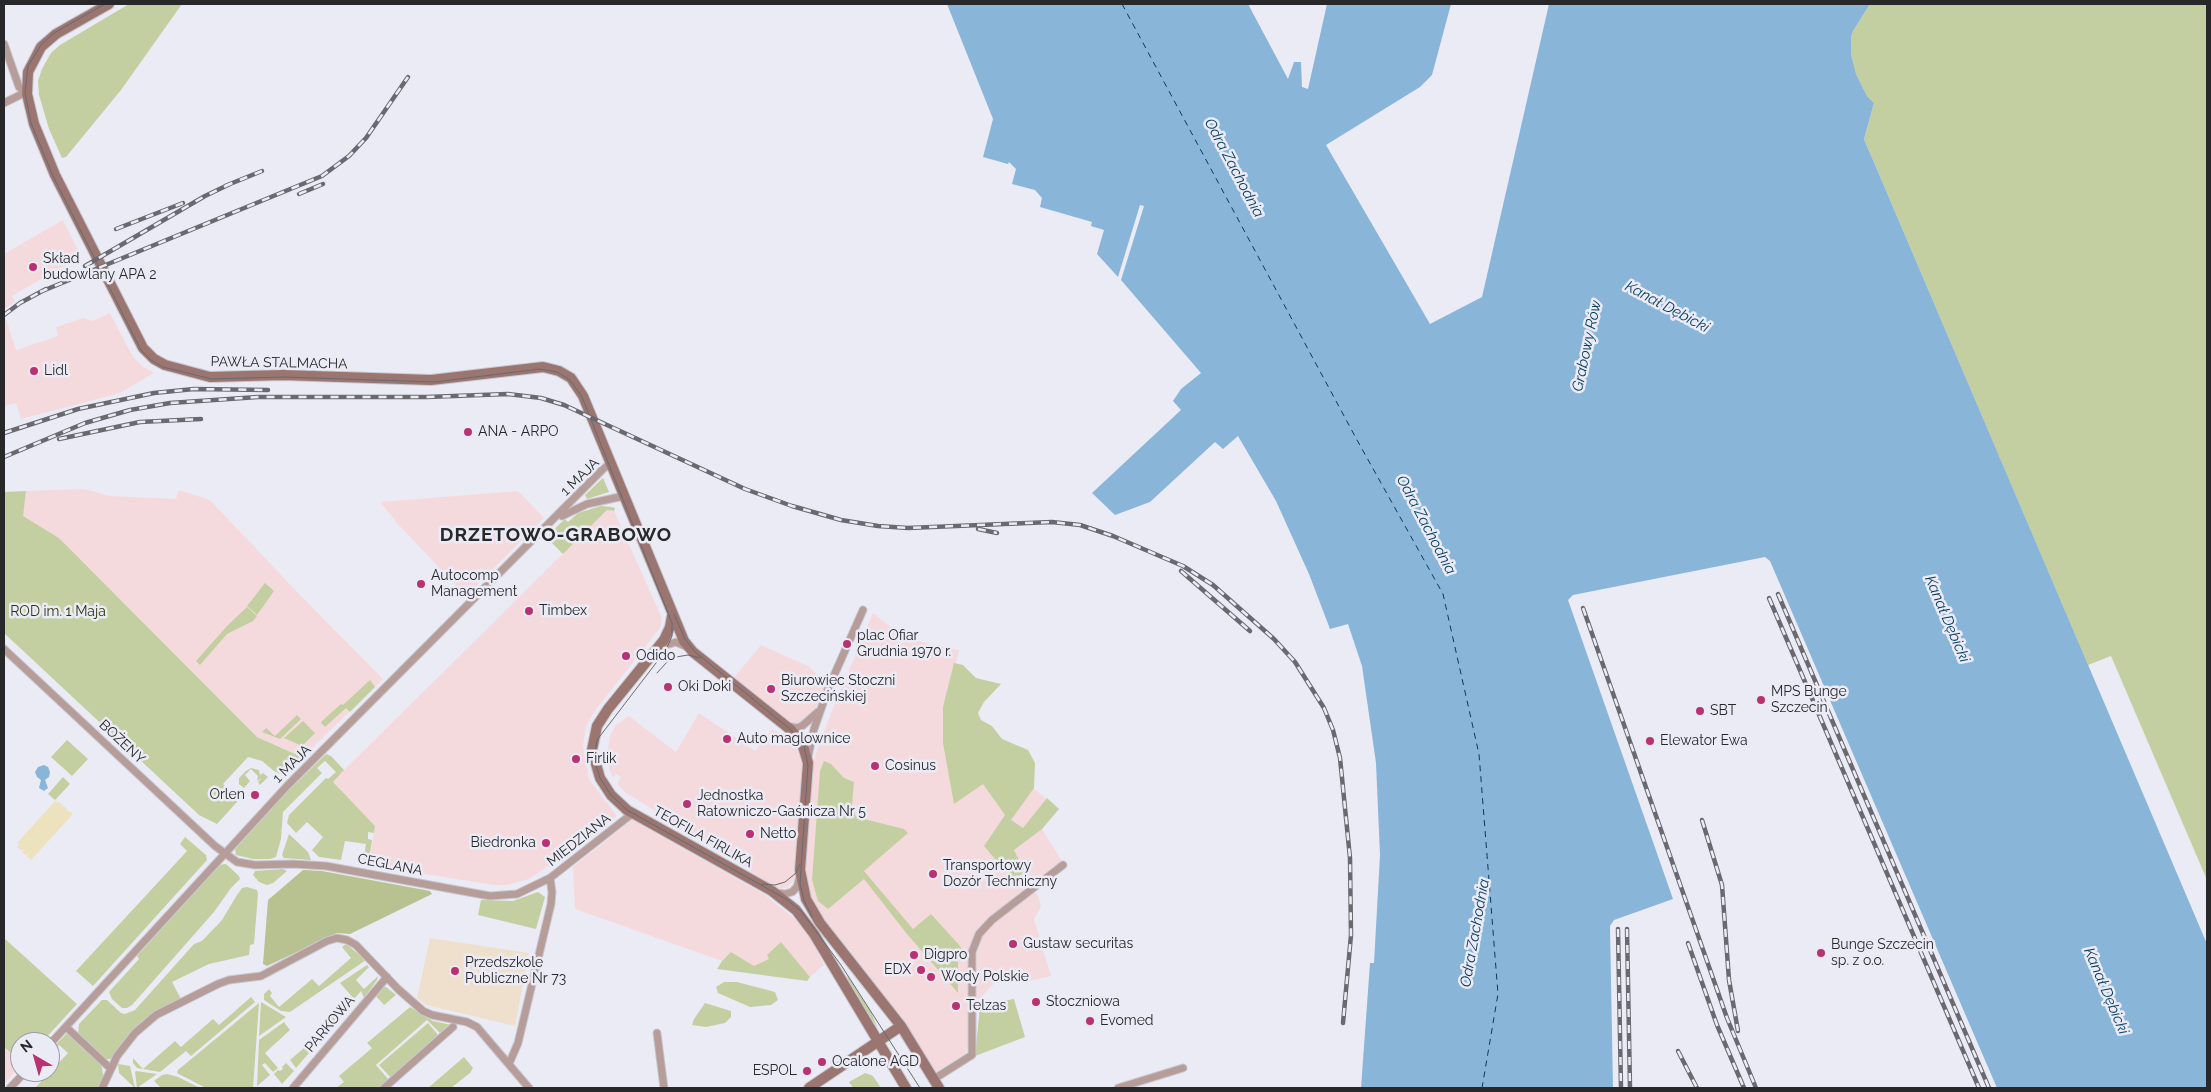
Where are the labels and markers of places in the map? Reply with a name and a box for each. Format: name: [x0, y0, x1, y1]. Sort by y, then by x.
place label: Skład budowlany APA 2: [43, 251, 157, 284]
marker: Skład budowlany APA 2: [27, 261, 39, 273]
place label: Lidl: [44, 363, 68, 379]
marker: Lidl: [28, 365, 40, 377]
place label: ANA - ARPO: [478, 424, 559, 440]
marker: ANA - ARPO: [462, 426, 474, 438]
place label: Autocomp Management: [431, 568, 517, 600]
marker: Autocomp Management: [415, 578, 427, 590]
place label: Timbex: [539, 603, 587, 619]
marker: Timbex: [523, 605, 535, 617]
place label: plac Ofiar Grudnia 1970 r.: [857, 628, 951, 660]
marker: plac Ofiar Grudnia 1970 r.: [841, 638, 853, 650]
place label: Odido: [636, 648, 675, 664]
marker: Odido: [620, 650, 632, 662]
place label: Biurowiec Stoczni Szczecińskiej: [781, 673, 895, 706]
place label: Oki Doki: [678, 679, 731, 695]
marker: Oki Doki: [662, 681, 674, 693]
marker: Biurowiec Stoczni Szczecińskiej: [765, 683, 777, 695]
place label: MPS Bunge Szczecin: [1771, 684, 1847, 716]
marker: MPS Bunge Szczecin: [1755, 694, 1767, 706]
place label: SBT: [1710, 703, 1736, 719]
marker: SBT: [1694, 705, 1706, 717]
place label: Auto maglownice: [737, 731, 851, 747]
marker: Auto maglownice: [721, 733, 733, 745]
place label: Elewator Ewa: [1660, 733, 1748, 749]
marker: Elewator Ewa: [1644, 735, 1656, 747]
place label: Firlik: [586, 751, 616, 767]
marker: Firlik: [570, 753, 582, 765]
place label: Cosinus: [885, 758, 936, 774]
marker: Cosinus: [869, 760, 881, 772]
place label: Orlen: [209, 787, 245, 803]
place label: Jednostka Ratowniczo-Gaśnicza Nr 5: [697, 788, 866, 820]
marker: Orlen: [249, 789, 261, 801]
marker: Jednostka Ratowniczo-Gaśnicza Nr 5: [681, 798, 693, 810]
place label: Netto: [760, 826, 796, 842]
marker: Netto: [744, 828, 756, 840]
place label: Biedronka: [470, 835, 536, 851]
marker: Biedronka: [540, 837, 552, 849]
place label: Transportowy Dozór Techniczny: [943, 858, 1057, 890]
marker: Transportowy Dozór Techniczny: [927, 868, 939, 880]
place label: Gustaw securitas: [1023, 936, 1133, 952]
place label: Bunge Szczecin sp. z o.o.: [1831, 937, 1934, 970]
marker: Gustaw securitas: [1007, 938, 1019, 950]
place label: Digpro: [924, 947, 967, 963]
marker: Bunge Szczecin sp. z o.o.: [1815, 947, 1827, 959]
marker: Digpro: [908, 949, 920, 961]
place label: Przedszkole Publiczne Nr 73: [465, 955, 566, 988]
place label: EDX: [884, 962, 911, 978]
marker: EDX: [915, 964, 927, 976]
marker: Przedszkole Publiczne Nr 73: [449, 965, 461, 977]
place label: Wody Polskie: [941, 969, 1029, 985]
marker: Wody Polskie: [925, 971, 937, 983]
place label: Stoczniowa: [1046, 994, 1120, 1010]
marker: Stoczniowa: [1030, 996, 1042, 1008]
place label: Telzas: [966, 998, 1006, 1014]
marker: Telzas: [950, 1000, 962, 1012]
place label: Evomed: [1100, 1013, 1154, 1029]
marker: Evomed: [1084, 1015, 1096, 1027]
place label: Ocalone AGD: [832, 1054, 919, 1070]
marker: Ocalone AGD: [816, 1056, 828, 1068]
place label: ESPOL: [753, 1063, 797, 1079]
marker: ESPOL: [801, 1065, 813, 1077]

